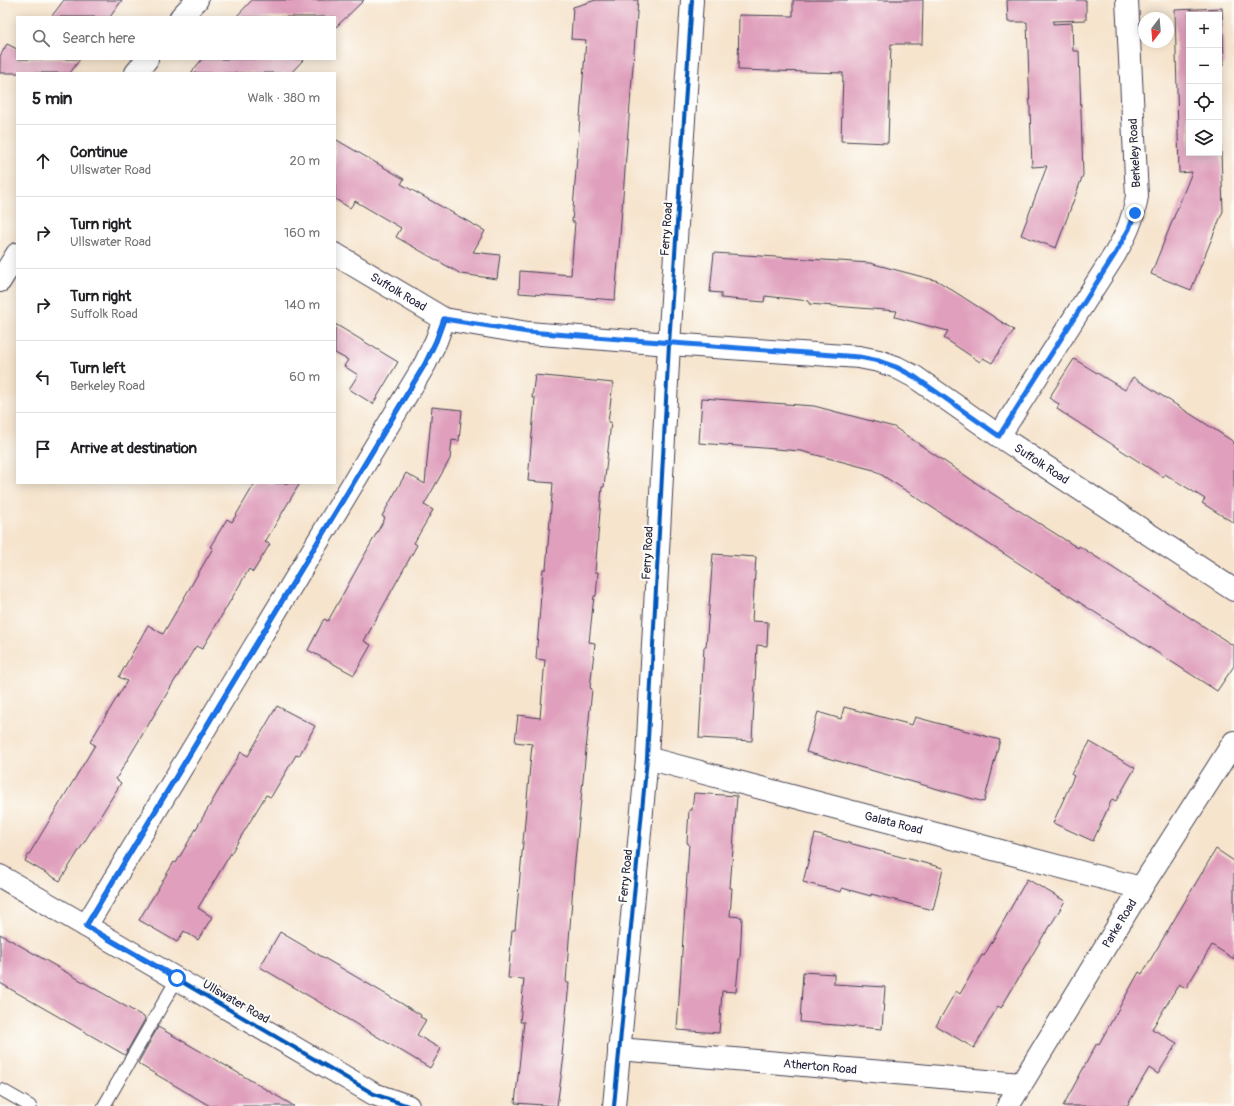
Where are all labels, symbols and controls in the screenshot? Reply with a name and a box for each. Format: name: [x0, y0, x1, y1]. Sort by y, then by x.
north arrow: [1138, 12, 1174, 48]
map controls: [1186, 12, 1222, 156]
button: +: [1186, 12, 1222, 48]
search box: [16, 16, 336, 60]
icon: search: [30, 27, 52, 49]
text: Search here: [62, 29, 135, 48]
button: −: [1186, 48, 1222, 84]
button: locate: [1186, 84, 1222, 120]
text: 5 min: [32, 88, 72, 109]
text: Walk · 380 m: [247, 90, 320, 106]
street label: Berkeley Road: [1126, 118, 1144, 188]
button: layers: [1186, 120, 1222, 156]
text: Continue: [70, 143, 128, 162]
icon: ahead: [32, 150, 54, 172]
text: 20 m: [289, 153, 320, 169]
text: Ullswater Road: [70, 162, 151, 178]
street label: Ferry Road: [658, 201, 676, 256]
route end: [1126, 204, 1144, 222]
text: Turn right: [70, 215, 131, 234]
icon: right: [32, 222, 54, 244]
text: 160 m: [284, 225, 320, 241]
text: Ullswater Road: [70, 234, 151, 250]
street label: Suffolk Road: [368, 269, 429, 314]
text: Turn right: [70, 287, 131, 306]
icon: right: [32, 294, 54, 316]
text: 140 m: [284, 297, 320, 313]
text: Suffolk Road: [70, 306, 138, 322]
text: Turn left: [70, 359, 126, 378]
icon: left: [32, 366, 54, 388]
text: 60 m: [289, 369, 320, 385]
text: Berkeley Road: [70, 378, 145, 394]
icon: arrive: [32, 438, 54, 460]
text: Arrive at destination: [70, 439, 197, 458]
street label: Suffolk Road: [1011, 440, 1072, 487]
street label: Ferry Road: [639, 526, 657, 580]
street label: Galata Road: [863, 808, 924, 838]
street label: Ferry Road: [616, 848, 636, 904]
street label: Parke Road: [1099, 896, 1140, 950]
route start: [168, 969, 186, 987]
street label: Ullswater Road: [200, 977, 272, 1027]
street label: Atherton Road: [783, 1056, 858, 1077]

